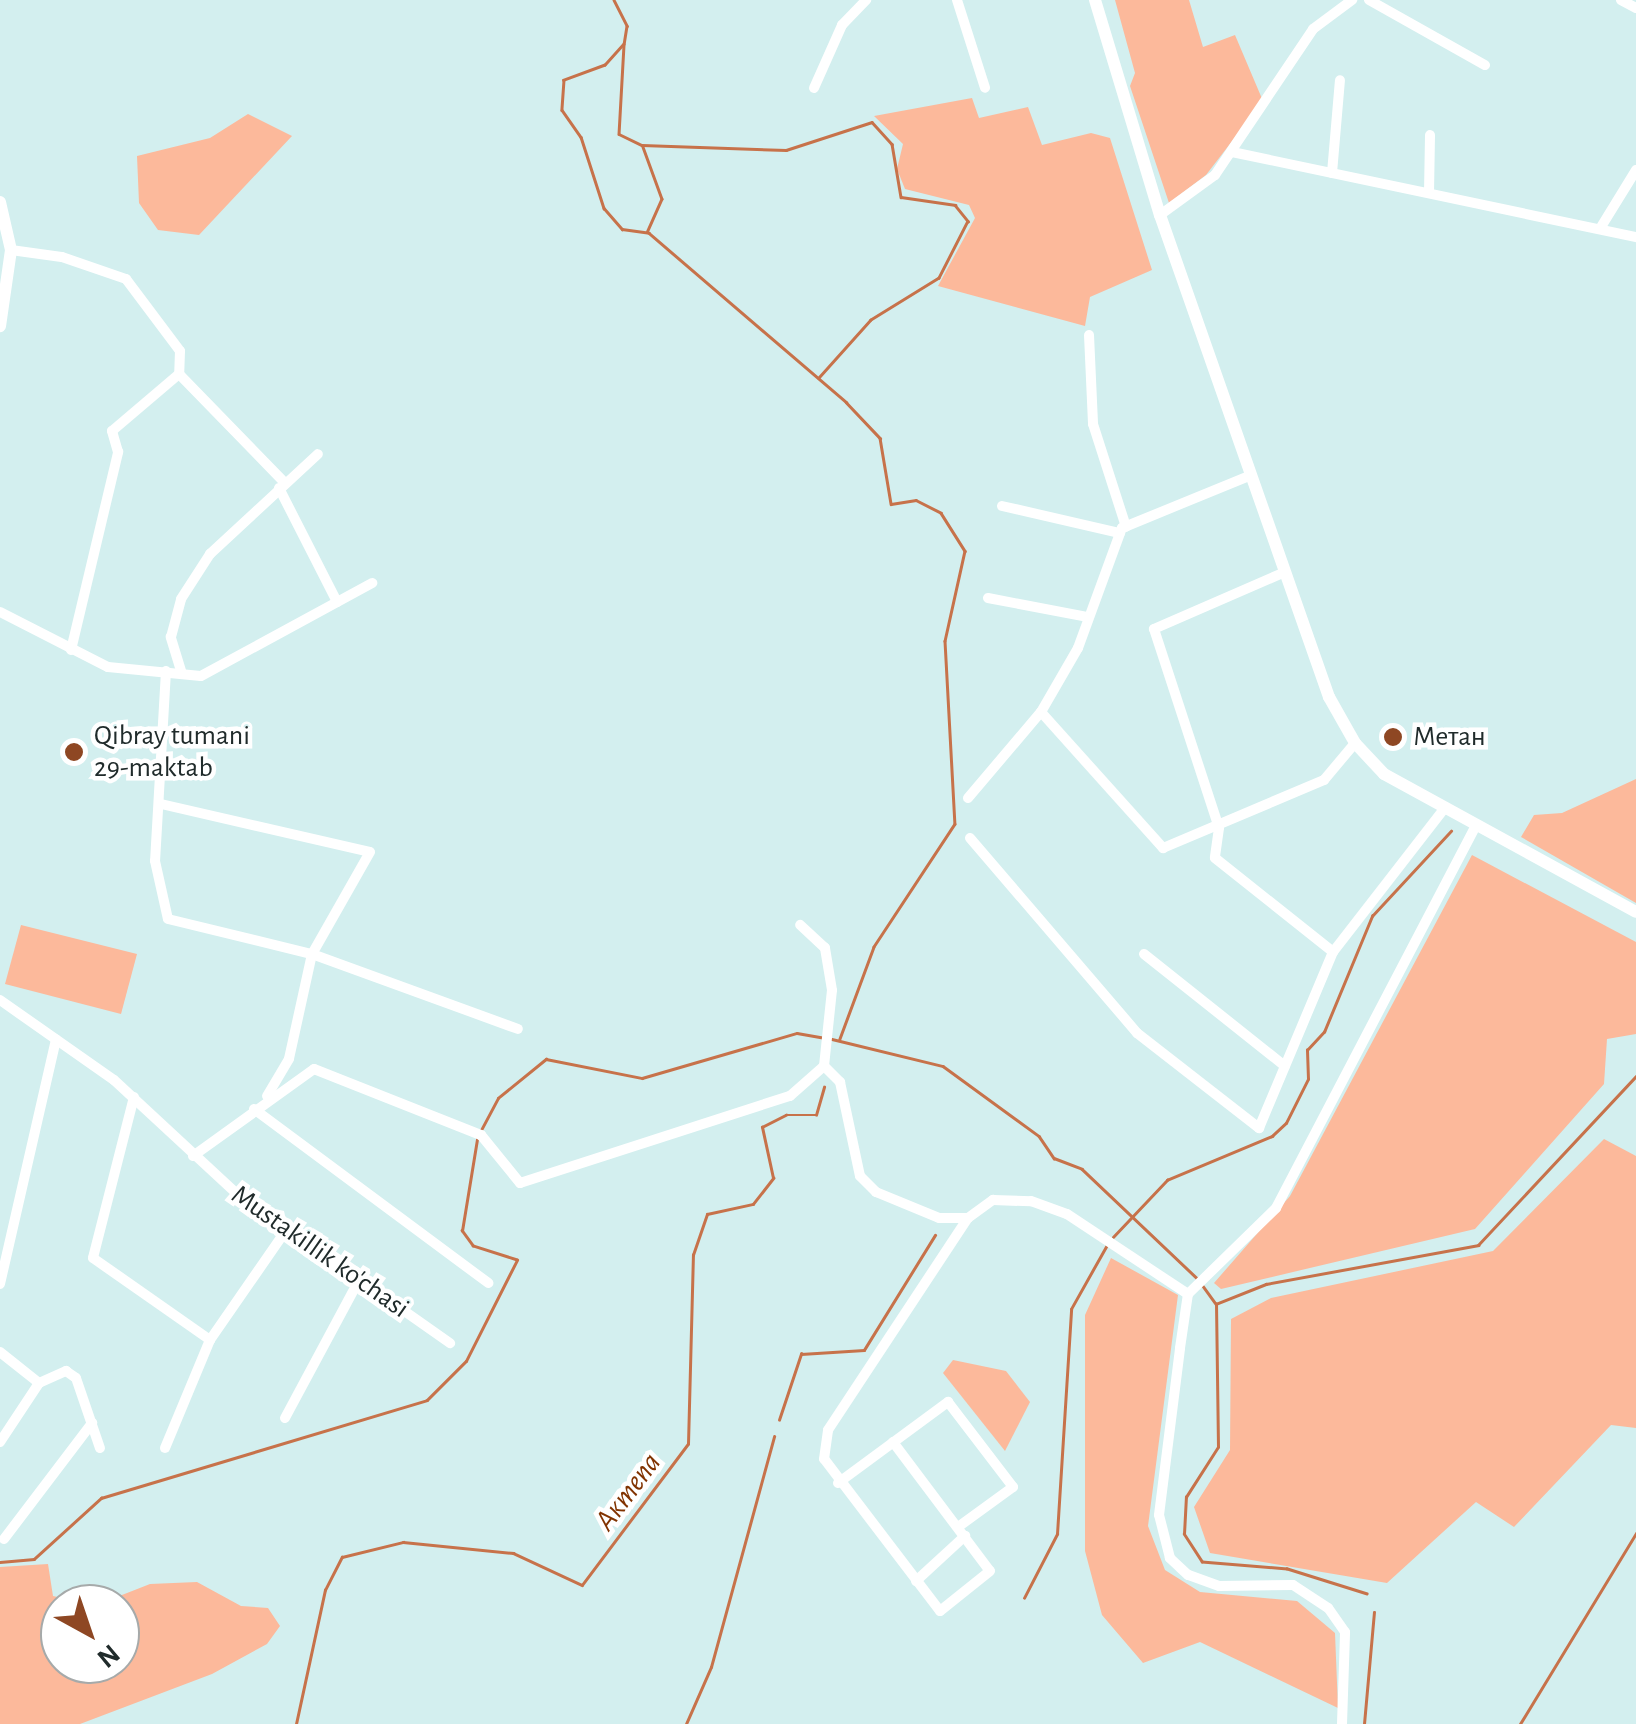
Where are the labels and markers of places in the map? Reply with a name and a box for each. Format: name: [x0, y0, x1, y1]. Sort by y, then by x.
place label: Qibray tumani 29-maktab: [94, 719, 250, 785]
place label: Метан: [1413, 720, 1486, 754]
marker: Метан: [1382, 726, 1404, 748]
marker: Qibray tumani 29-maktab: [63, 741, 85, 763]

